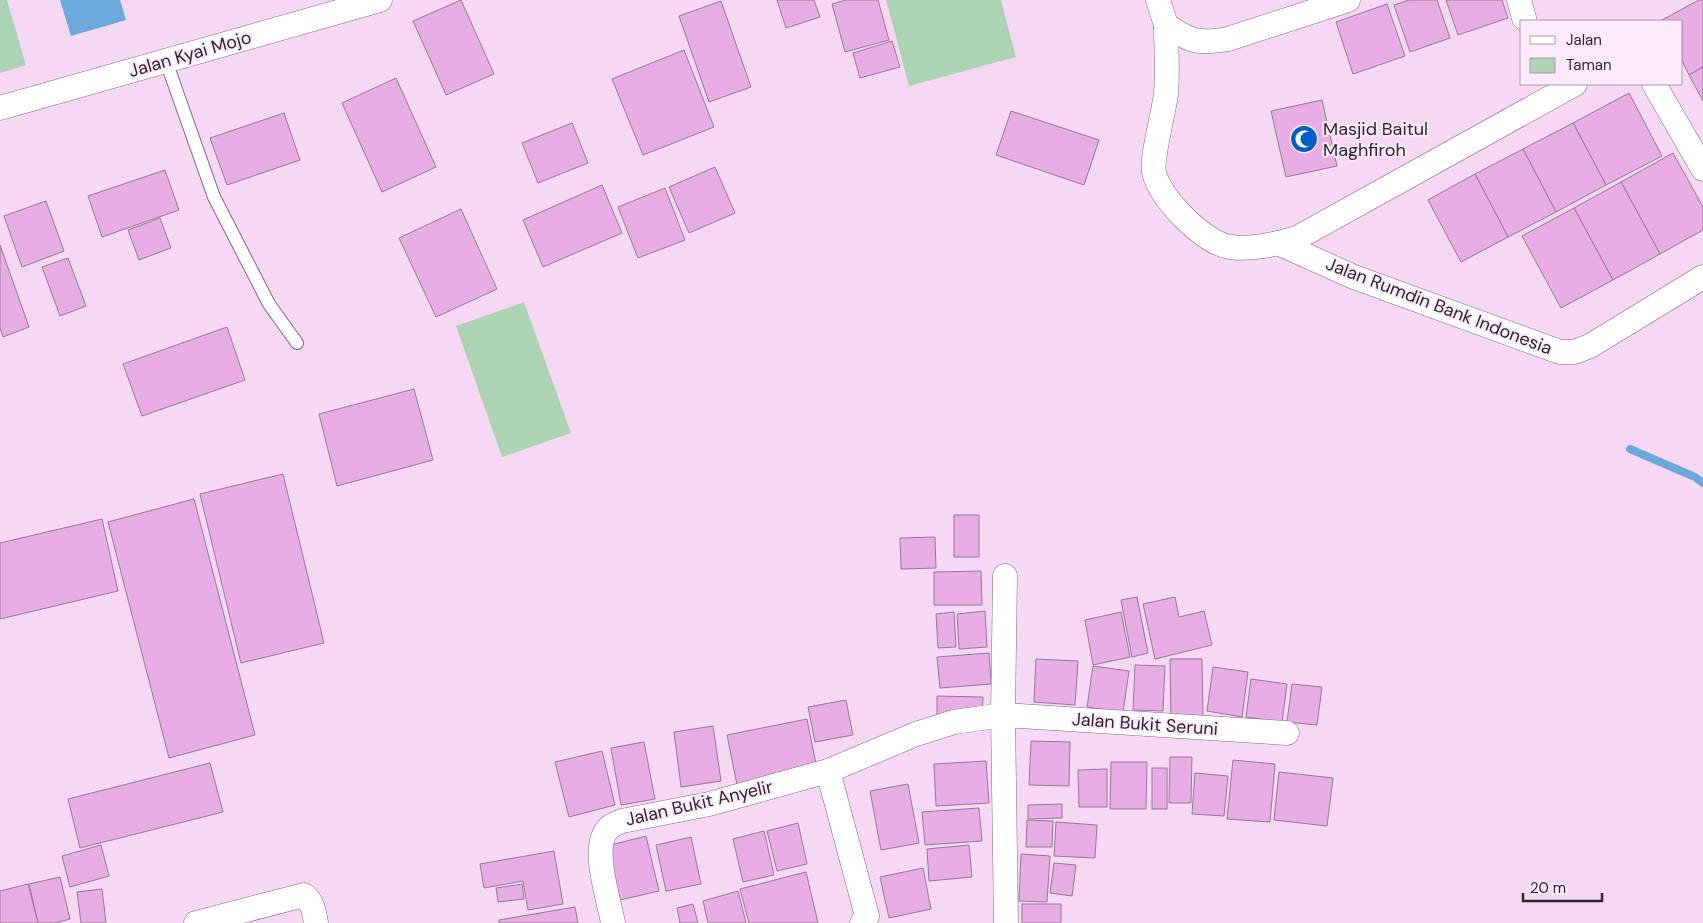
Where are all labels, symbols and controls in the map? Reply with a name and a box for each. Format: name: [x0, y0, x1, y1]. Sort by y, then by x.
legend: [1520, 20, 1683, 85]
street label: Jalan Kyai Mojo: [126, 25, 254, 83]
text: Jalan: [1566, 30, 1602, 50]
text: Taman: [1566, 55, 1612, 75]
place label: Masjid Baitul Maghfiroh: [1323, 117, 1428, 162]
mosque icon: Masjid Baitul Maghfiroh: [1289, 124, 1319, 154]
street label: Jalan Rumdin Bank Indonesia: [1322, 252, 1556, 360]
street label: Jalan Bukit Seruni: [1071, 707, 1219, 741]
street label: Jalan Bukit Anyelir: [623, 774, 775, 832]
scale bar: [1523, 870, 1602, 902]
text: 20 m: [1530, 878, 1566, 898]

